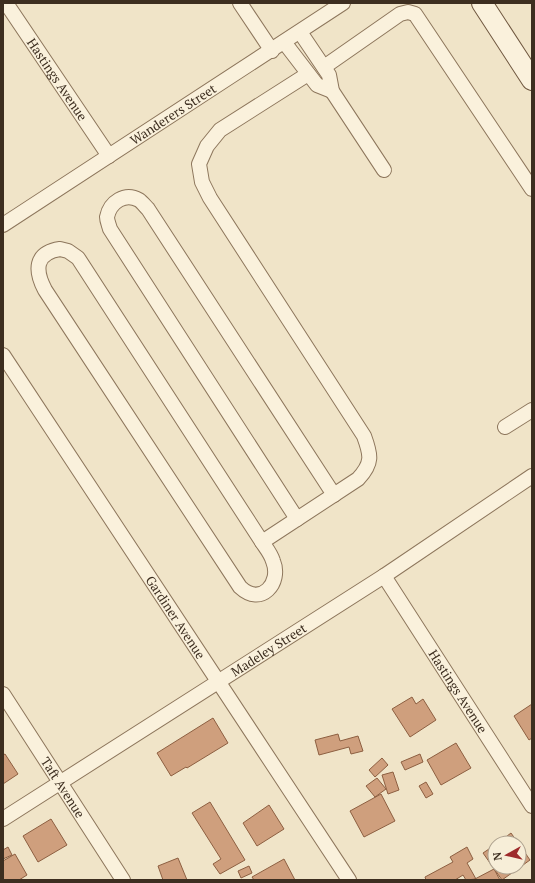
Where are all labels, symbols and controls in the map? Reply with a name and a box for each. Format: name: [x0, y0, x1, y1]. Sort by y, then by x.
street label: Hastings Avenue: [23, 34, 92, 124]
street label: Wanderers Street: [126, 79, 220, 149]
street label: Gardiner Avenue: [142, 572, 210, 662]
street label: Madeley Street: [227, 619, 310, 680]
street label: Hastings Avenue: [425, 646, 492, 737]
street label: Taft Avenue: [37, 753, 89, 821]
north arrow: [487, 835, 527, 875]
text: N: [489, 851, 505, 861]

